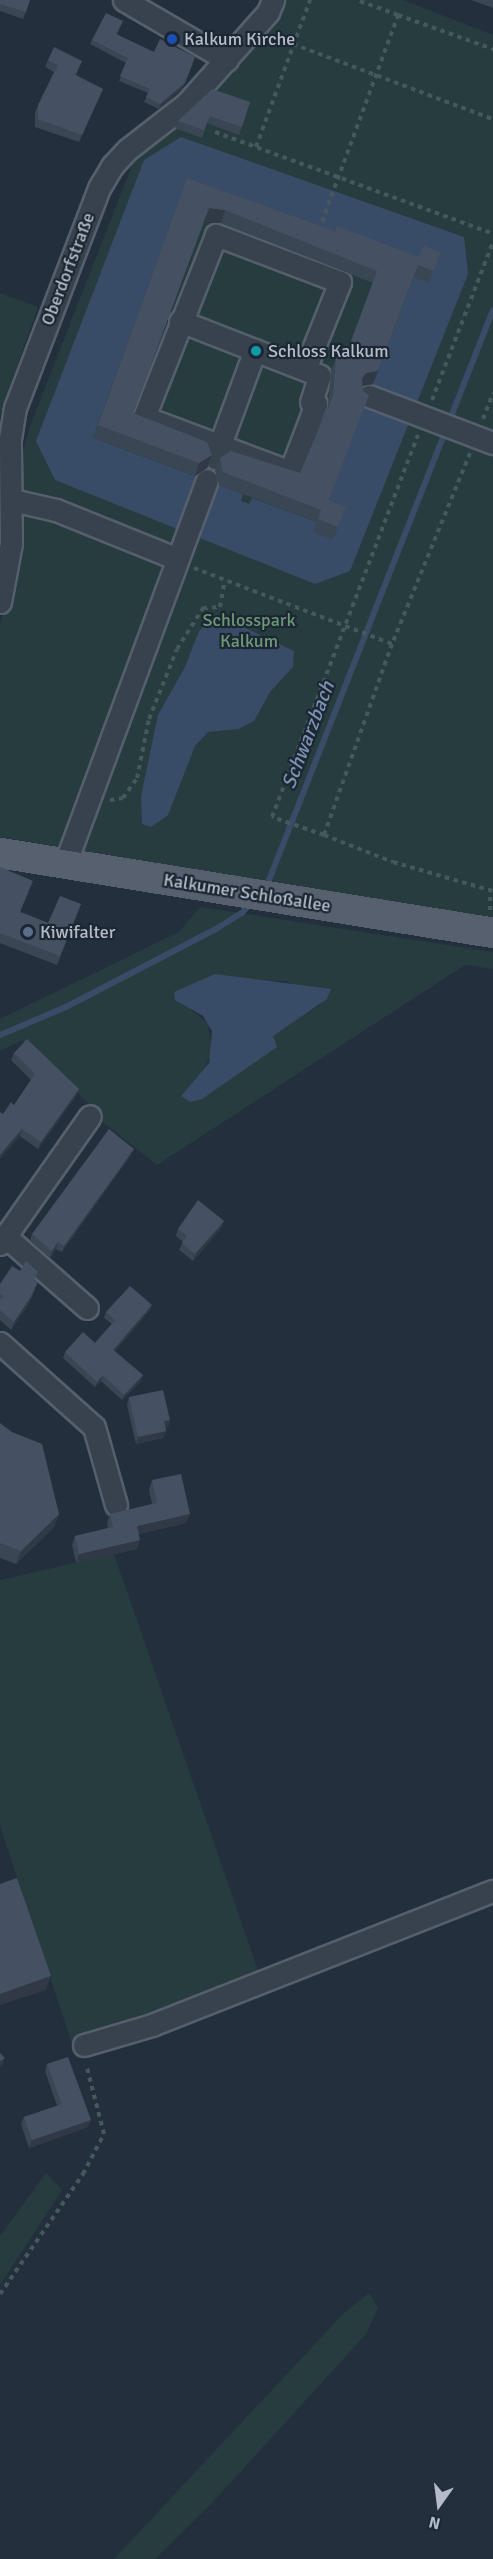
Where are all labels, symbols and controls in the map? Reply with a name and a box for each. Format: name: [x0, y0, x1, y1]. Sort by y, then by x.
place label: Kalkum Kirche: [184, 28, 295, 50]
marker: Kalkum Kirche: [165, 32, 179, 46]
street label: Oberdorfstraße: [37, 210, 99, 328]
place label: Schloss Kalkum: [268, 340, 389, 362]
marker: Schloss Kalkum: [249, 344, 263, 358]
park label: Schlosspark Kalkum: [203, 610, 295, 652]
water label: Schwarzbach: [277, 678, 339, 792]
street label: Kalkumer Schloßallee: [162, 869, 332, 917]
place label: Kiwifalter: [40, 921, 115, 943]
marker: Kiwifalter: [21, 925, 35, 939]
north arrow: [409, 2475, 469, 2535]
text: N: [427, 2511, 442, 2534]

